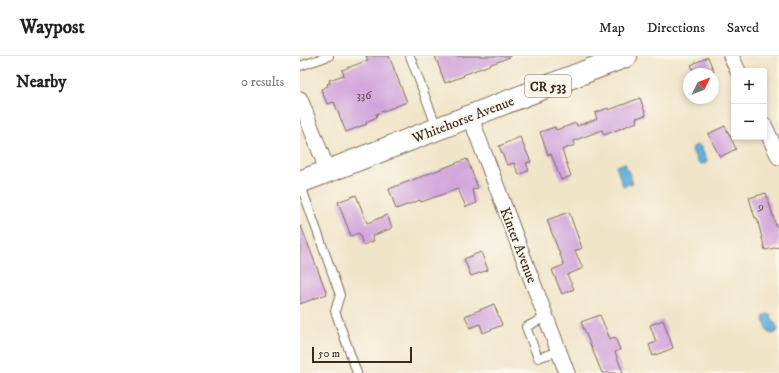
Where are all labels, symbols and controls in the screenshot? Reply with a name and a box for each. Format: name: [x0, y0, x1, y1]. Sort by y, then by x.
text: Waypost: [20, 16, 84, 39]
text: Map: [599, 19, 625, 37]
text: Directions: [647, 19, 705, 37]
text: Saved: [727, 19, 759, 37]
north arrow: [683, 68, 719, 104]
map controls: [731, 68, 767, 140]
button: +: [731, 68, 767, 104]
text: Nearby: [16, 71, 66, 93]
text: 0 results: [241, 74, 284, 90]
road number: CR 533: [525, 75, 571, 97]
house number: 336: [356, 88, 372, 103]
street label: Whitehorse Avenue: [409, 92, 517, 148]
button: −: [731, 104, 767, 140]
house number: 9: [757, 199, 764, 214]
street label: Kinter Avenue: [495, 205, 541, 286]
scale bar: [312, 345, 412, 364]
text: 50 m: [318, 347, 340, 361]

